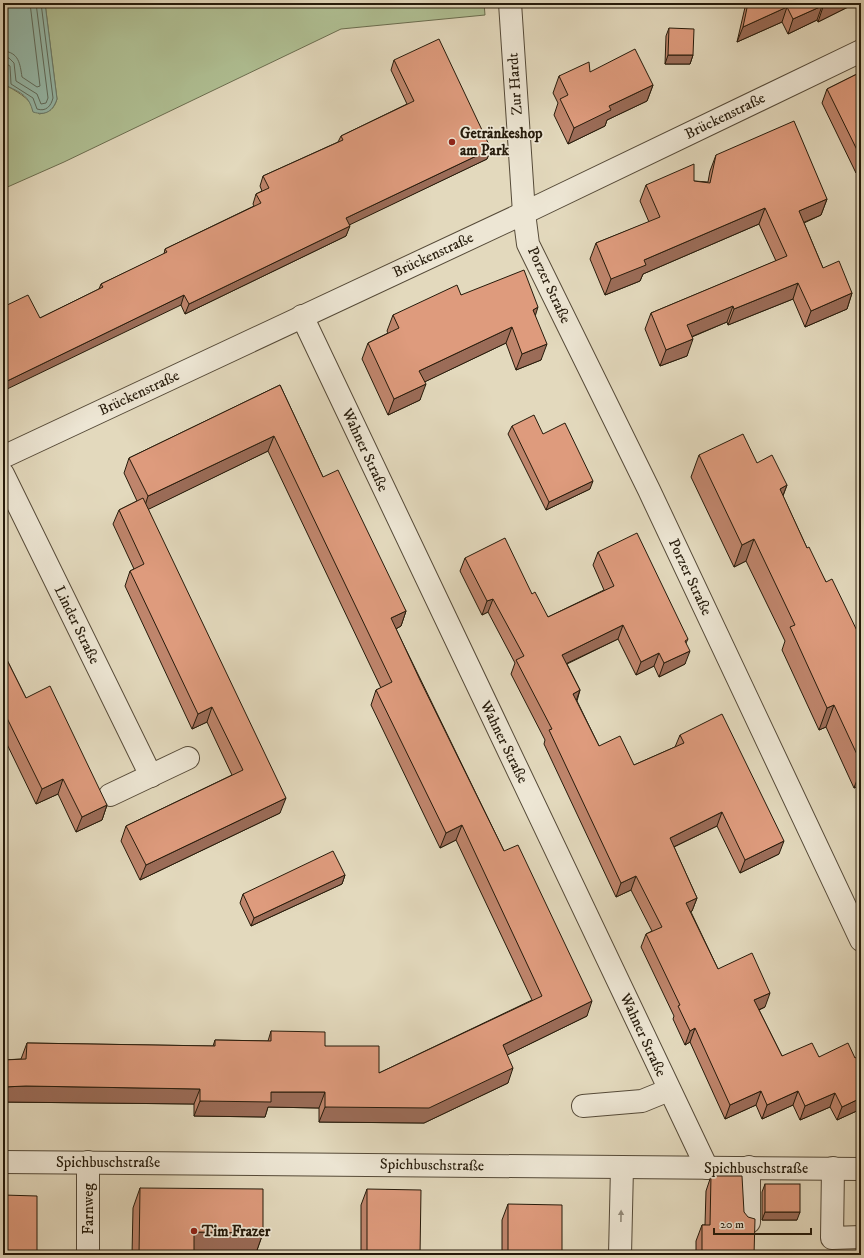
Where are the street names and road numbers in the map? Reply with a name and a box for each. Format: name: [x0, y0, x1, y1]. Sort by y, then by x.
street label: Zur Hardt: [503, 52, 527, 116]
street label: Brückenstraße: [682, 88, 768, 144]
street label: Brückenstraße: [390, 228, 476, 282]
street label: Porzer Straße: [523, 244, 575, 326]
street label: Brückenstraße: [96, 366, 182, 420]
street label: Wahner Straße: [337, 404, 393, 495]
street label: Porzer Straße: [664, 536, 716, 618]
street label: Linder Straße: [50, 583, 104, 667]
street label: Wahner Straße: [475, 697, 532, 787]
street label: Wahner Straße: [615, 989, 671, 1080]
street label: Spichbuschstraße: [56, 1153, 160, 1172]
street label: Spichbuschstraße: [380, 1155, 484, 1175]
street label: Spichbuschstraße: [704, 1159, 808, 1178]
street label: Farnweg: [79, 1183, 98, 1235]

